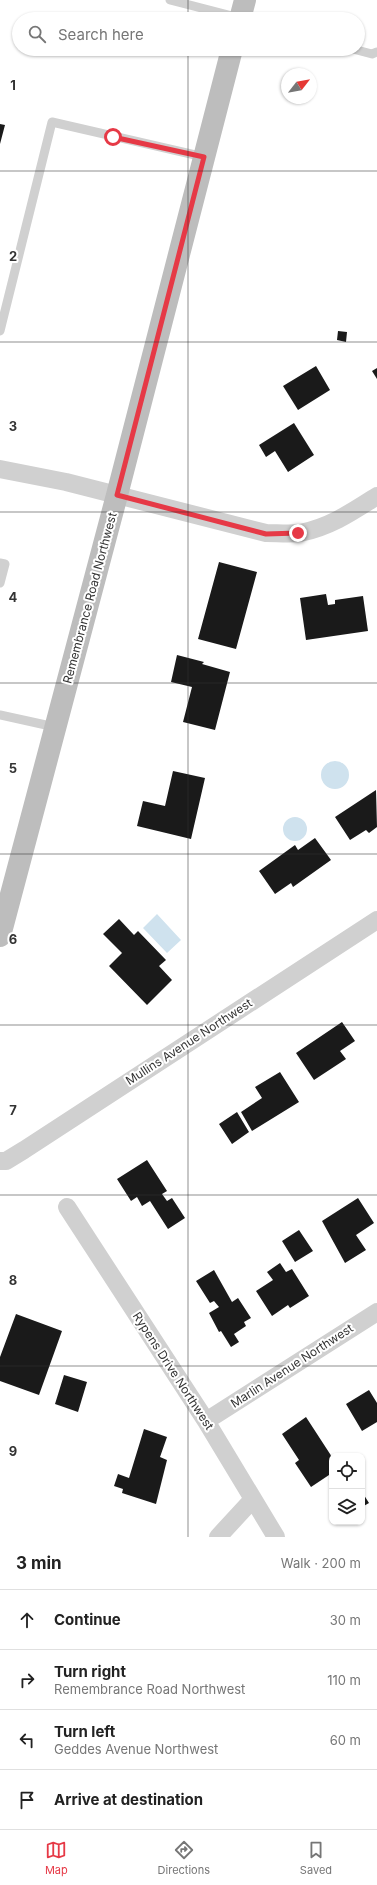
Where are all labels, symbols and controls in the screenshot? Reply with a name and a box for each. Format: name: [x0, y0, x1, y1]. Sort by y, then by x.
search box: [12, 12, 365, 56]
icon: search: [26, 23, 48, 45]
text: Search here: [58, 25, 144, 44]
north arrow: [281, 68, 317, 104]
text: 1: [10, 77, 16, 93]
route start: [104, 128, 122, 146]
text: 2: [9, 248, 17, 264]
text: 3: [9, 418, 17, 434]
street label: Remembrance Road Northwest: [59, 511, 120, 685]
route end: [289, 524, 307, 542]
text: 4: [9, 589, 18, 605]
text: 5: [9, 760, 17, 776]
text: 6: [9, 931, 17, 947]
street label: Mullins Avenue Northwest: [123, 995, 255, 1088]
text: 7: [9, 1102, 17, 1118]
text: 8: [9, 1272, 17, 1288]
street label: Rypens Drive Northwest: [130, 1309, 217, 1433]
street label: Marlin Avenue Northwest: [228, 1320, 356, 1411]
text: 9: [9, 1443, 17, 1459]
map controls: [329, 1453, 365, 1525]
button: locate: [329, 1453, 365, 1489]
button: layers: [329, 1489, 365, 1525]
text: 3 min: [16, 1553, 62, 1573]
text: Walk · 200 m: [281, 1555, 361, 1571]
icon: ahead: [16, 1609, 38, 1631]
text: Continue: [54, 1610, 121, 1629]
text: 30 m: [330, 1612, 361, 1628]
text: Turn right: [54, 1662, 126, 1681]
icon: right: [16, 1669, 38, 1691]
text: 110 m: [327, 1672, 361, 1688]
text: Remembrance Road Northwest: [54, 1681, 245, 1697]
text: Turn left: [54, 1722, 115, 1741]
icon: left: [16, 1729, 38, 1751]
text: 60 m: [330, 1732, 361, 1748]
text: Geddes Avenue Northwest: [54, 1741, 218, 1757]
icon: arrive: [16, 1789, 38, 1811]
text: Arrive at destination: [54, 1790, 203, 1809]
tab: Map: [45, 1839, 68, 1877]
tab: Directions: [158, 1839, 210, 1877]
tab: Saved: [300, 1839, 332, 1877]

